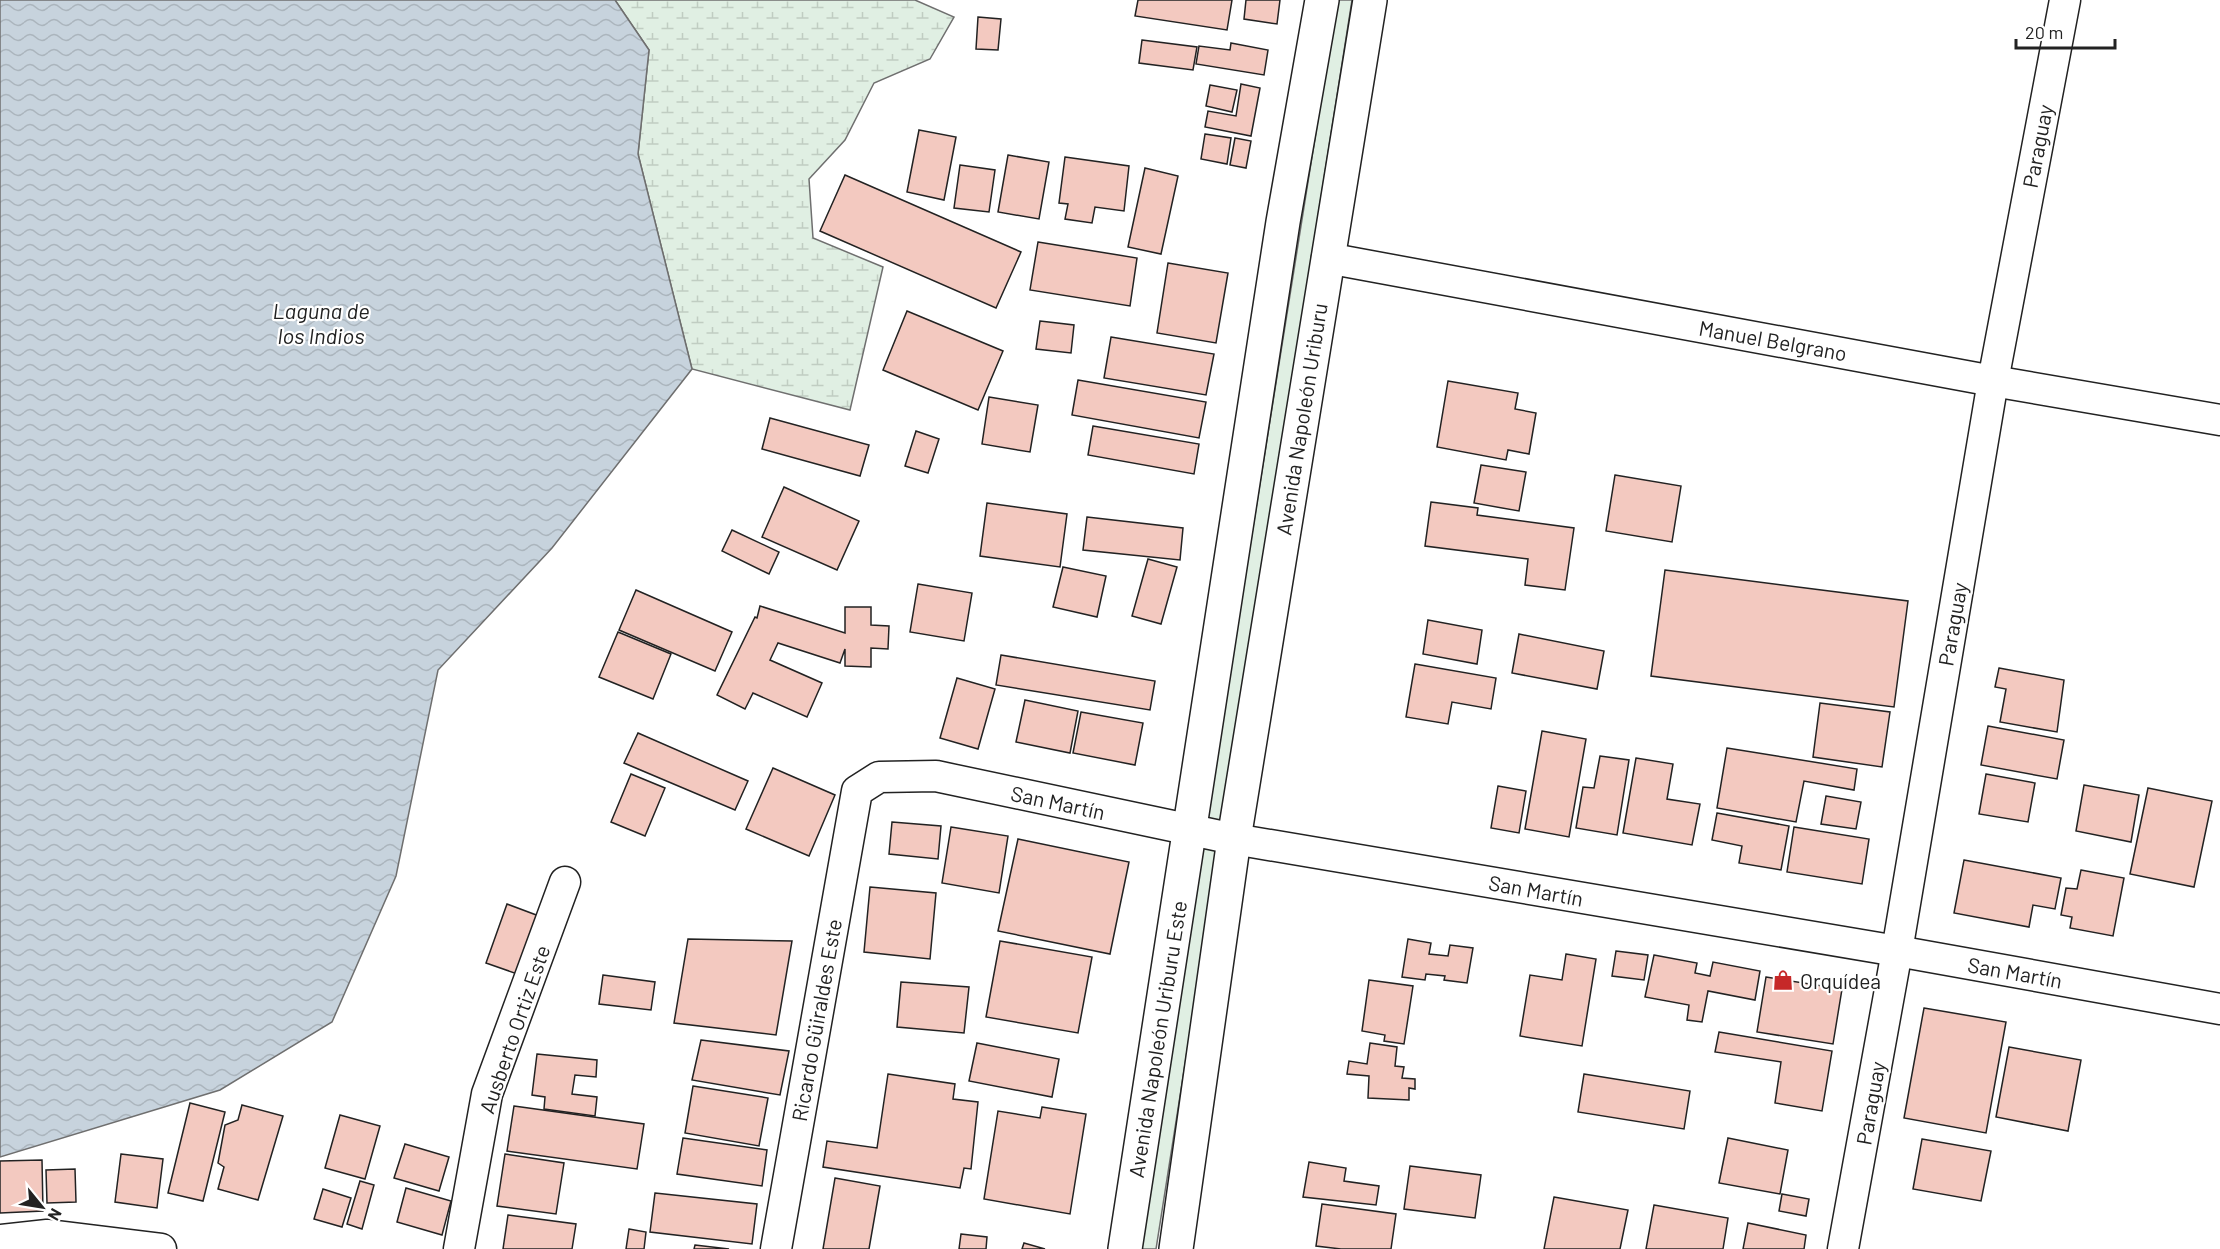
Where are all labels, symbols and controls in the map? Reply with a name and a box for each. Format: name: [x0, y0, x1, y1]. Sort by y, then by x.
scale bar: [2016, 12, 2115, 50]
text: 20 m: [2025, 21, 2063, 43]
street label: Paraguay: [2017, 102, 2057, 190]
water label: Laguna de los Indios: [272, 297, 370, 348]
street label: Avenida Napoleón Uriburu: [1270, 301, 1332, 537]
street label: Manuel Belgrano: [1697, 315, 1849, 365]
street label: Paraguay: [1932, 580, 1972, 668]
street label: San Martín: [1009, 780, 1107, 824]
street label: San Martín: [1487, 869, 1585, 911]
street label: Avenida Napoleón Uriburu Este: [1123, 899, 1191, 1179]
street label: Ricardo Güiraldes Este: [786, 917, 846, 1123]
street label: Ausberto Ortiz Este: [473, 942, 555, 1116]
street label: San Martín: [1966, 951, 2064, 993]
shop icon: Orquídea: [1771, 968, 1795, 992]
place label: Orquídea: [1800, 968, 1881, 993]
street label: Paraguay: [1850, 1059, 1890, 1147]
north arrow: [12, 1177, 72, 1237]
text: N: [45, 1205, 66, 1224]

